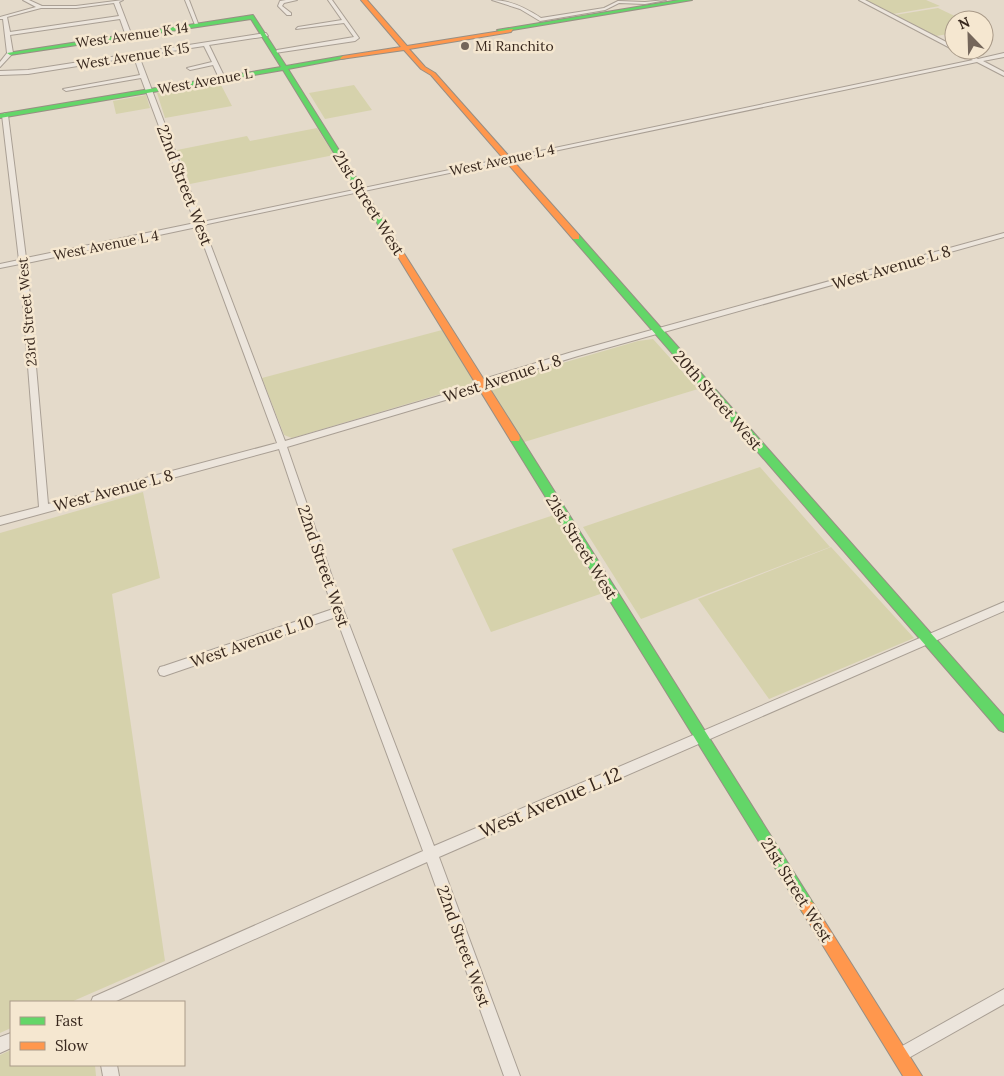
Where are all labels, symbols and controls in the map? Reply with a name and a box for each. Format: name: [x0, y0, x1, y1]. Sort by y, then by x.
north arrow: [944, 10, 994, 60]
text: N: [955, 13, 973, 33]
street label: West Avenue K 14: [74, 18, 190, 52]
place label: Mi Ranchito: [475, 37, 554, 55]
street label: West Avenue K 15: [75, 38, 191, 74]
marker: Mi Ranchito: [459, 40, 471, 52]
street label: West Avenue L: [156, 64, 254, 98]
street label: 22nd Street West: [153, 122, 218, 249]
street label: West Avenue L 4: [448, 140, 557, 180]
street label: 21st Street West: [329, 147, 410, 260]
street label: West Avenue L 4: [52, 226, 161, 264]
street label: West Avenue L 8: [829, 240, 953, 294]
street label: 23rd Street West: [13, 256, 41, 367]
street label: 20th Street West: [669, 346, 767, 455]
street label: West Avenue L 8: [441, 350, 563, 406]
street label: West Avenue L 8: [51, 464, 175, 516]
street label: 21st Street West: [542, 491, 623, 604]
street label: 22nd Street West: [294, 502, 355, 630]
street label: West Avenue L 10: [188, 610, 317, 672]
street label: West Avenue L 12: [475, 761, 625, 843]
street label: 21st Street West: [757, 834, 838, 947]
street label: 22nd Street West: [433, 883, 496, 1010]
legend: [10, 1001, 185, 1066]
text: Fast: [55, 1011, 83, 1030]
text: Slow: [55, 1036, 88, 1055]

